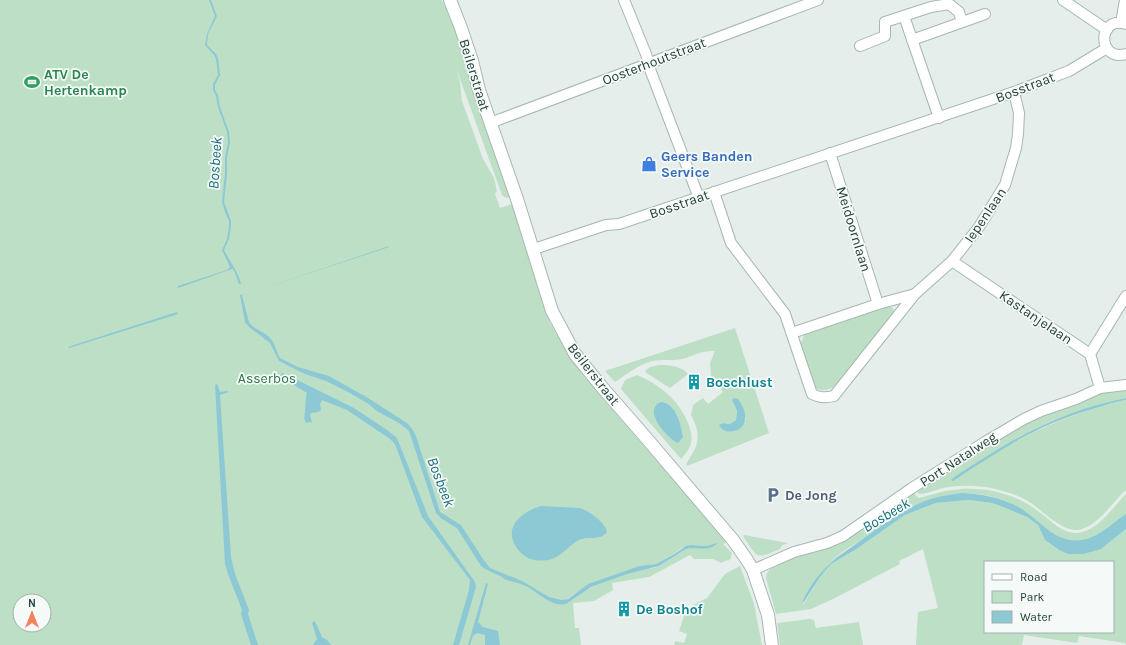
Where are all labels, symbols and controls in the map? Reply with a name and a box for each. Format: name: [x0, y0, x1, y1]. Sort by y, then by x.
street label: Oosterhoutstraat: [600, 34, 708, 89]
street label: Beilerstraat: [455, 37, 494, 113]
place label: ATV De Hertenkamp: [44, 66, 127, 99]
street label: Bosstraat: [993, 68, 1057, 107]
sports icon: ATV De Hertenkamp: [23, 73, 41, 91]
water label: Bosbeek: [204, 136, 226, 190]
place label: Geers Banden Service: [661, 148, 752, 181]
shop icon: Geers Banden Service: [640, 155, 658, 173]
street label: Meidoornlaan: [833, 185, 875, 274]
street label: Iepenlaan: [961, 185, 1010, 246]
street label: Bosstraat: [647, 186, 711, 223]
street label: Kastanjelaan: [996, 287, 1075, 348]
street label: Beilerstraat: [564, 340, 623, 409]
park label: Asserbos: [238, 370, 296, 387]
building icon: Boschlust: [685, 373, 703, 391]
place label: Boschlust: [706, 374, 773, 391]
street label: Port Natalweg: [917, 428, 1000, 491]
water label: Bosbeek: [423, 454, 459, 510]
parking icon: De Jong: [764, 486, 782, 504]
place label: De Jong: [785, 487, 837, 504]
water label: Bosbeek: [859, 494, 913, 536]
legend: [984, 561, 1114, 633]
text: Road: [1020, 570, 1048, 584]
text: Park: [1020, 590, 1045, 604]
north arrow: [12, 593, 52, 633]
text: N: [28, 597, 36, 610]
building icon: De Boshof: [615, 600, 633, 618]
place label: De Boshof: [636, 601, 704, 618]
text: Water: [1020, 610, 1053, 624]

